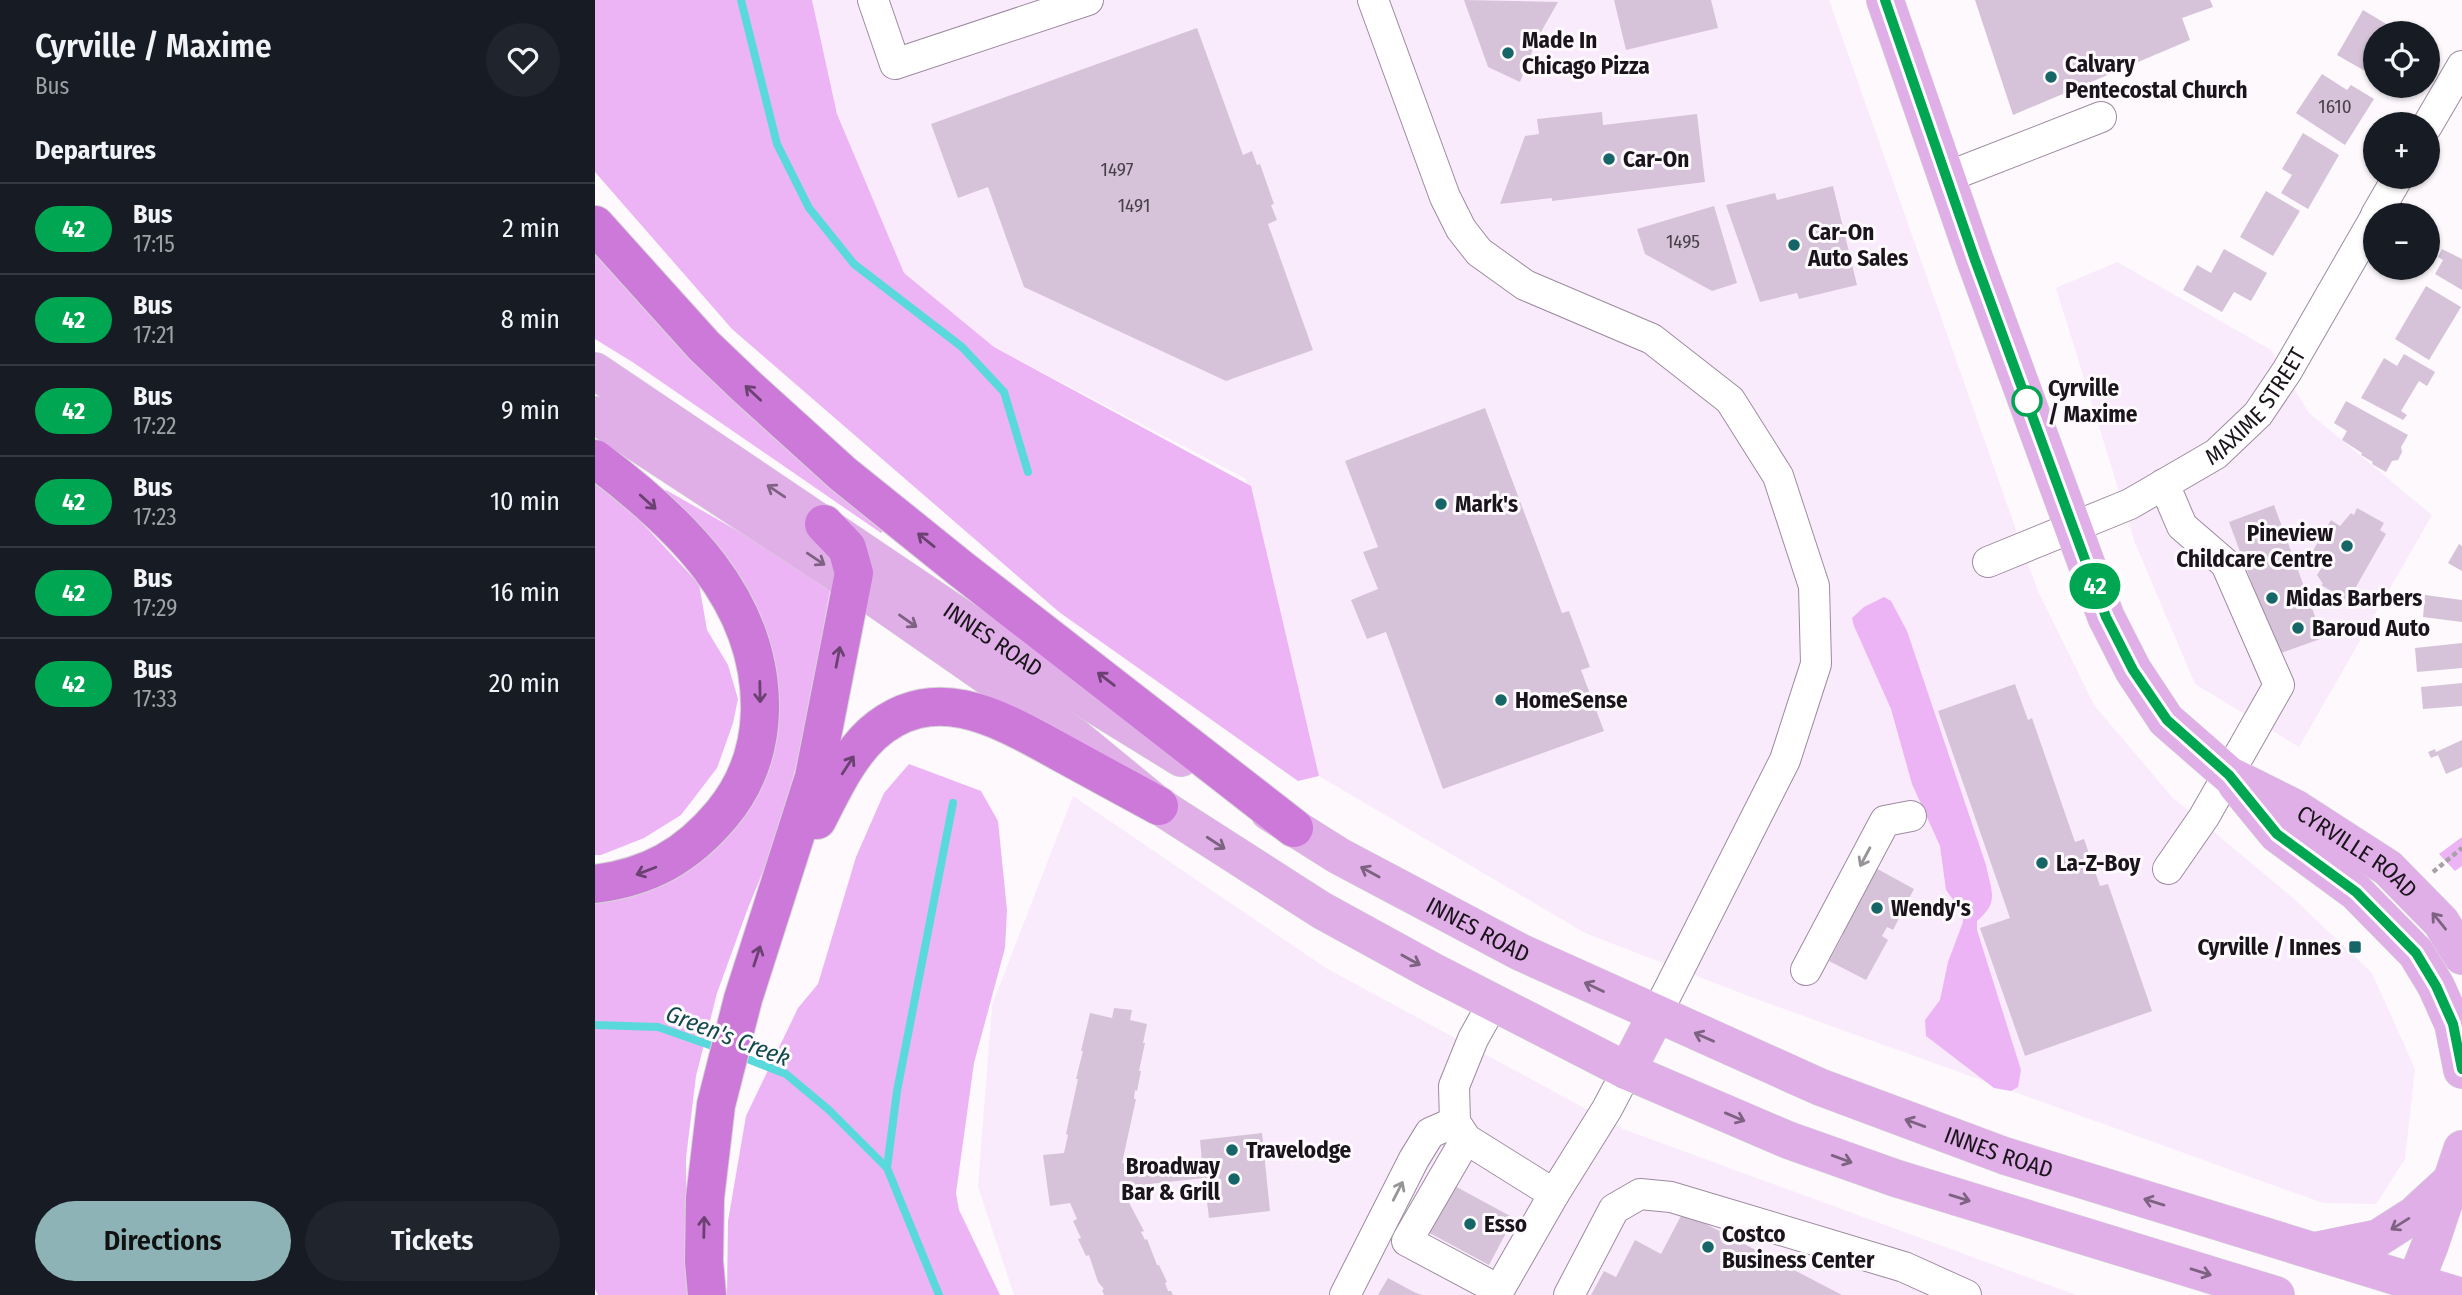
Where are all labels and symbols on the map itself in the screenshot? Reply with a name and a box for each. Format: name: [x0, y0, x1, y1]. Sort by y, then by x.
place label: Made In Chicago Pizza: [1522, 26, 1650, 80]
marker: Made In Chicago Pizza: [1500, 45, 1516, 61]
place label: Calvary Pentecostal Church: [2065, 50, 2248, 104]
marker: Calvary Pentecostal Church: [2043, 69, 2059, 85]
house number: 1610: [2318, 95, 2352, 118]
place label: Car-On: [1623, 145, 1689, 173]
marker: Car-On: [1601, 151, 1617, 167]
house number: 1497: [1101, 158, 1134, 181]
house number: 1491: [1118, 194, 1150, 217]
place label: Car-On Auto Sales: [1807, 218, 1908, 272]
house number: 1495: [1666, 230, 1700, 253]
marker: Car-On Auto Sales: [1786, 237, 1802, 253]
street label: MAXIME STREET: [2200, 342, 2312, 471]
place label: Cyrville / Maxime: [2048, 374, 2138, 428]
one-way arrow: [745, 384, 762, 401]
marker: Cyrville / Maxime: [2012, 386, 2042, 416]
one-way arrow: [766, 484, 786, 498]
place label: Mark's: [1455, 490, 1518, 518]
one-way arrow: [638, 494, 656, 510]
marker: Mark's: [1433, 496, 1449, 512]
place label: Pineview Childcare Centre: [2176, 519, 2333, 573]
one-way arrow: [917, 533, 935, 548]
marker: Pineview Childcare Centre: [2339, 538, 2355, 554]
one-way arrow: [806, 552, 825, 566]
line badge: 42: [2063, 563, 2127, 609]
place label: Midas Barbers: [2286, 584, 2422, 612]
marker: Midas Barbers: [2264, 590, 2280, 606]
street label: INNES ROAD: [938, 596, 1048, 683]
one-way arrow: [898, 614, 918, 628]
place label: Baroud Auto: [2312, 614, 2430, 642]
marker: Baroud Auto: [2290, 620, 2306, 636]
one-way arrow: [832, 646, 845, 669]
one-way arrow: [1097, 672, 1115, 687]
one-way arrow: [753, 680, 767, 703]
place label: HomeSense: [1515, 686, 1628, 714]
marker: HomeSense: [1493, 692, 1509, 708]
one-way arrow: [841, 756, 855, 775]
street label: CYRVILLE ROAD: [2292, 799, 2423, 903]
one-way arrow: [1206, 836, 1226, 850]
one-way arrow: [1858, 847, 1872, 867]
place label: La-Z-Boy: [2056, 849, 2141, 877]
marker: La-Z-Boy: [2034, 855, 2050, 871]
one-way arrow: [1360, 865, 1380, 879]
one-way arrow: [636, 866, 658, 879]
street label: INNES ROAD: [1421, 891, 1534, 969]
place label: Wendy's: [1891, 894, 1971, 922]
marker: Wendy's: [1869, 900, 1885, 916]
one-way arrow: [2431, 912, 2446, 930]
place label: Cyrville / Innes: [2198, 933, 2341, 961]
marker: Cyrville / Innes: [2347, 939, 2363, 955]
one-way arrow: [751, 945, 764, 967]
one-way arrow: [1401, 953, 1421, 967]
one-way arrow: [1584, 980, 1605, 993]
water label: Green's Creek: [662, 1000, 794, 1072]
one-way arrow: [1694, 1030, 1716, 1043]
one-way arrow: [1723, 1111, 1745, 1124]
one-way arrow: [1904, 1115, 1926, 1128]
street label: INNES ROAD: [1940, 1121, 2057, 1184]
place label: Travelodge: [1246, 1136, 1352, 1164]
marker: Travelodge: [1224, 1142, 1240, 1158]
place label: Broadway Bar & Grill: [1121, 1152, 1221, 1206]
one-way arrow: [1830, 1153, 1852, 1166]
marker: Broadway Bar & Grill: [1226, 1171, 1242, 1187]
one-way arrow: [1392, 1181, 1406, 1202]
one-way arrow: [1949, 1193, 1971, 1206]
one-way arrow: [2143, 1194, 2165, 1207]
place label: Esso: [1484, 1210, 1527, 1238]
one-way arrow: [697, 1216, 710, 1239]
marker: Esso: [1462, 1216, 1478, 1232]
one-way arrow: [2390, 1217, 2410, 1231]
place label: Costco Business Center: [1722, 1220, 1875, 1274]
marker: Costco Business Center: [1700, 1239, 1716, 1255]
one-way arrow: [2190, 1266, 2212, 1279]

